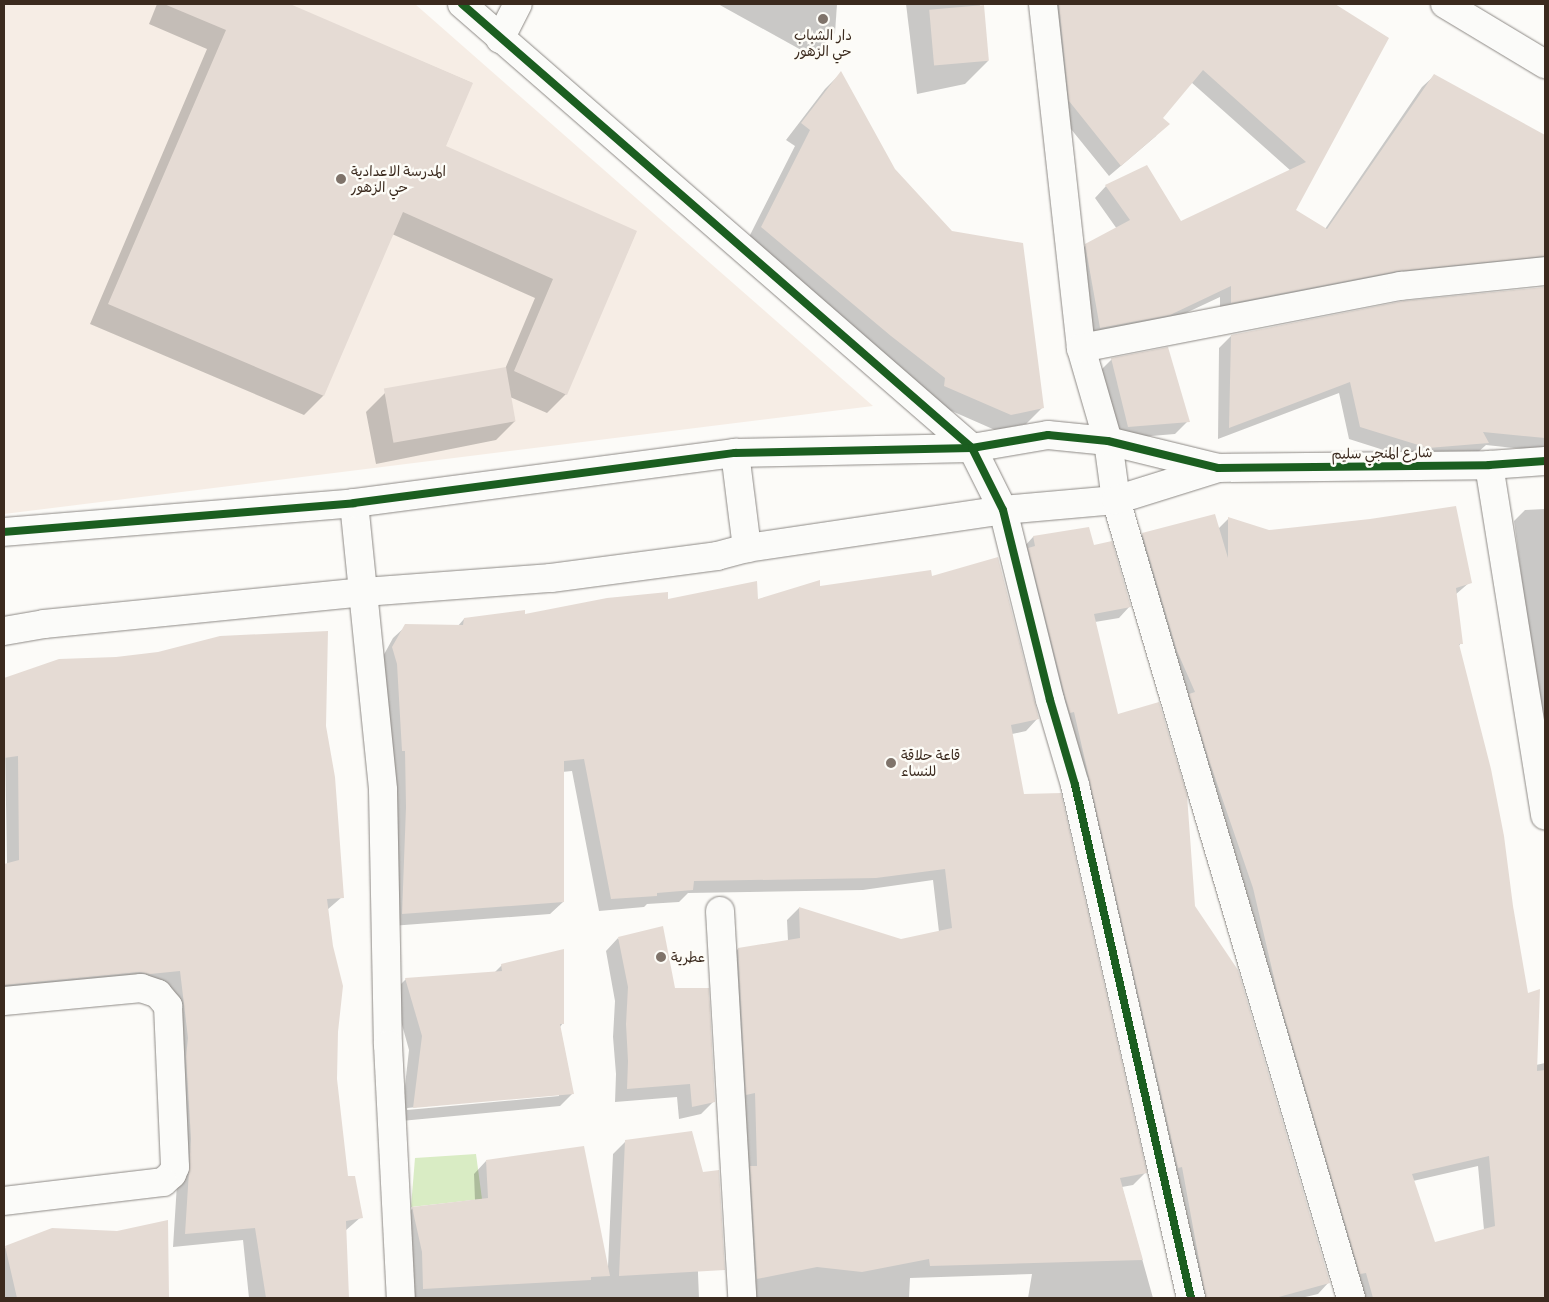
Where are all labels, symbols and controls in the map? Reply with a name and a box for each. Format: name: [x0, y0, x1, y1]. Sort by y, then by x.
marker: دار الشباب حي الزهور: [817, 13, 829, 25]
place label: دار الشباب حي الزهور: [794, 27, 852, 59]
place label: المدرسة الاعدادية حي الزهور: [351, 163, 446, 196]
marker: المدرسة الاعدادية حي الزهور: [335, 173, 347, 185]
street label: شارع المنجي سليم: [1331, 444, 1433, 462]
place label: قاعة حلاقة للنساء: [901, 747, 960, 780]
marker: قاعة حلاقة للنساء: [885, 757, 897, 769]
place label: عطرية: [671, 949, 705, 965]
marker: عطرية: [655, 951, 667, 963]

